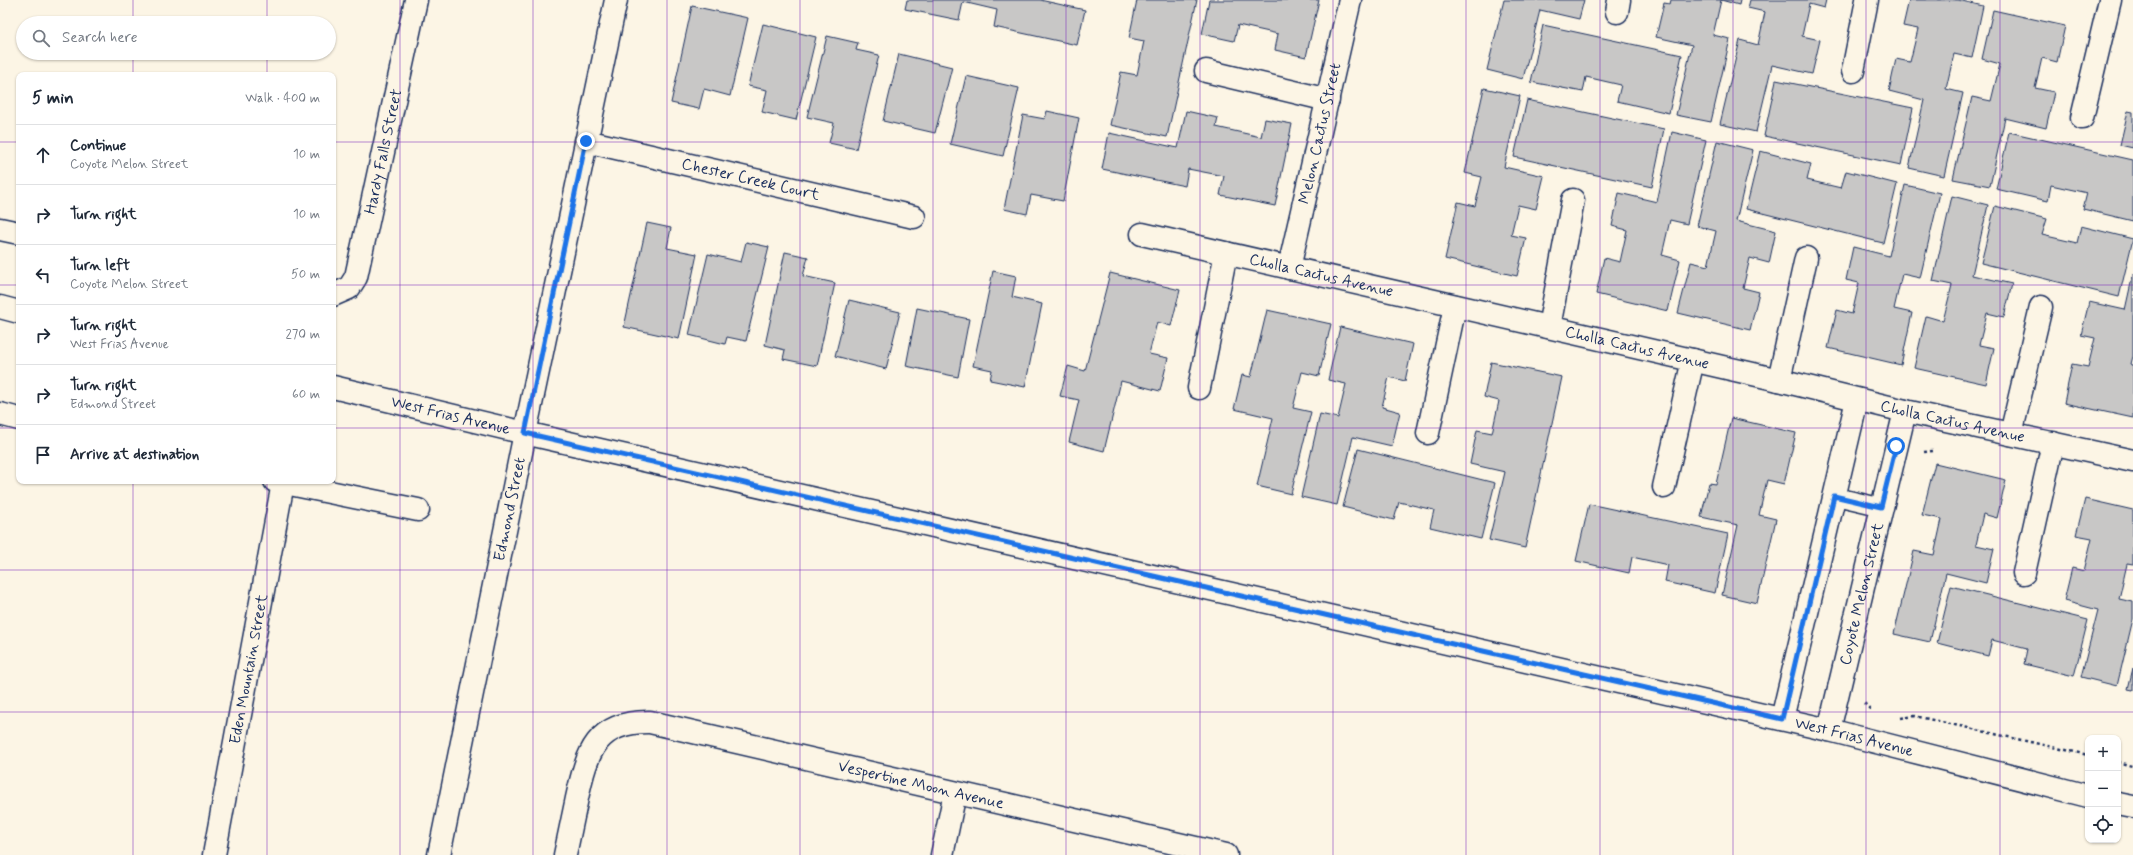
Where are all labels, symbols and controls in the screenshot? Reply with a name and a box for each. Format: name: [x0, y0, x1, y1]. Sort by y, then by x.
search box: [16, 16, 336, 60]
icon: search: [30, 27, 52, 49]
text: Search here: [62, 28, 138, 48]
street label: Melon Cactus Street: [1293, 61, 1346, 206]
street label: Hardy Falls Street: [359, 86, 407, 216]
text: 5 min: [32, 87, 74, 109]
text: Walk · 400 m: [245, 90, 320, 107]
route end: [577, 132, 595, 150]
text: Continue: [70, 136, 126, 156]
icon: ahead: [32, 144, 54, 166]
text: 10 m: [293, 146, 320, 163]
street label: Chester Creek Court: [680, 153, 822, 205]
text: Coyote Melon Street: [70, 156, 189, 173]
icon: right: [32, 204, 54, 226]
text: Turn right: [70, 205, 137, 225]
text: 10 m: [293, 206, 320, 223]
street label: Cholla Cactus Avenue: [1247, 248, 1395, 302]
text: Turn left: [70, 256, 130, 276]
icon: left: [32, 264, 54, 286]
text: 50 m: [291, 266, 320, 283]
text: Coyote Melon Street: [70, 276, 189, 293]
text: Turn right: [70, 316, 137, 336]
street label: Cholla Cactus Avenue: [1563, 321, 1711, 374]
icon: right: [32, 324, 54, 346]
text: 270 m: [285, 326, 320, 343]
text: West Frias Avenue: [70, 336, 169, 353]
text: Turn right: [70, 376, 137, 396]
icon: right: [32, 384, 54, 406]
text: 60 m: [292, 386, 320, 403]
street label: West Frias Avenue: [389, 391, 513, 440]
street label: Cholla Cactus Avenue: [1878, 395, 2027, 447]
text: Edmond Street: [70, 396, 156, 413]
route start: [1887, 437, 1905, 455]
icon: arrive: [32, 444, 54, 466]
text: Arrive at destination: [70, 445, 199, 465]
street label: Edmond Street: [489, 455, 530, 563]
street label: Coyote Melon Street: [1834, 520, 1889, 667]
street label: Eden Mountain Street: [224, 592, 273, 746]
street label: West Frias Avenue: [1793, 712, 1916, 762]
map controls: [2085, 735, 2121, 843]
button: +: [2085, 735, 2121, 771]
street label: Vespertine Moon Avenue: [836, 755, 1006, 814]
button: −: [2085, 771, 2121, 807]
button: locate: [2085, 807, 2121, 843]

